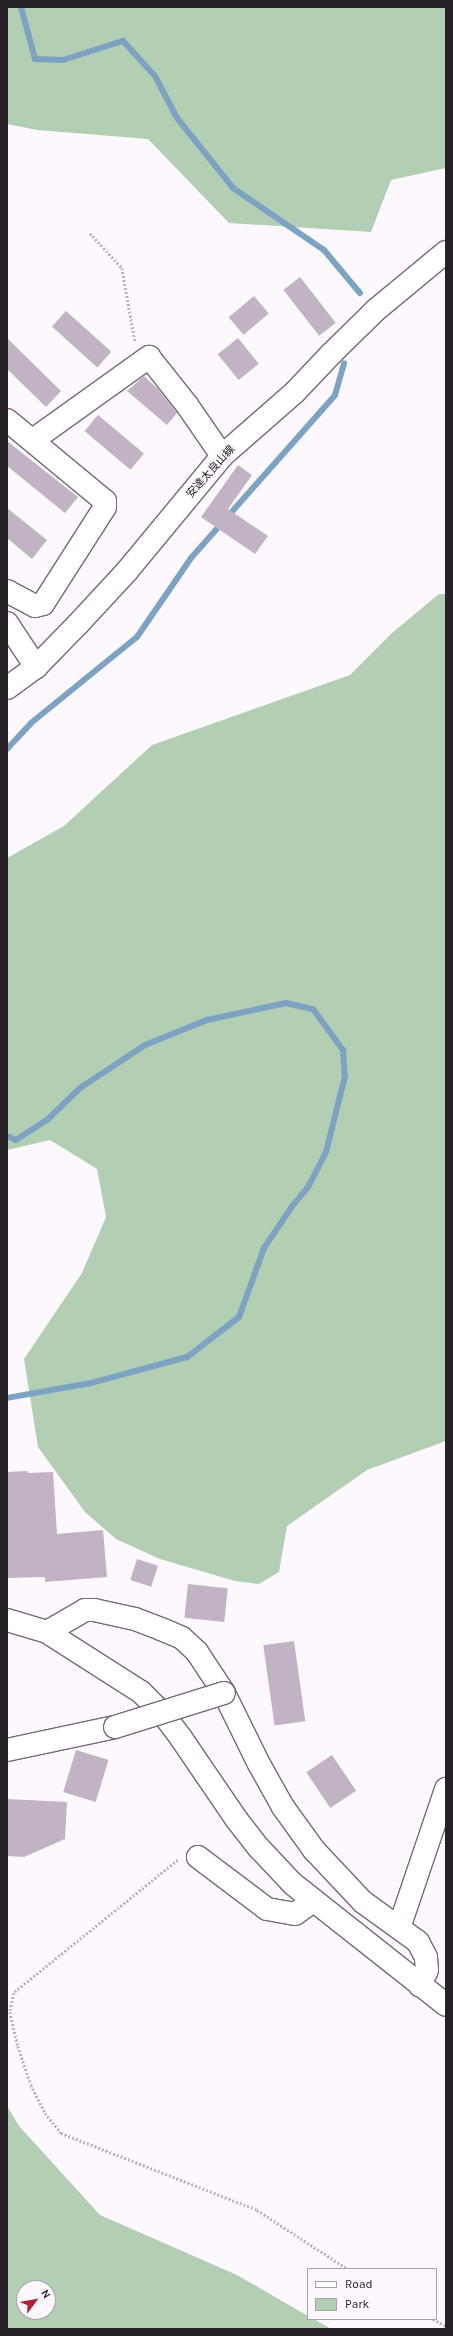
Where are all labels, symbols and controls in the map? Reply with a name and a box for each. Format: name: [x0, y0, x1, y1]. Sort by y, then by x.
street label: 安達太良山線: [184, 443, 238, 501]
legend: [307, 2268, 437, 2320]
text: Road: [345, 2277, 373, 2291]
north arrow: [16, 2280, 56, 2320]
text: N: [38, 2287, 53, 2301]
text: Park: [345, 2297, 369, 2311]

